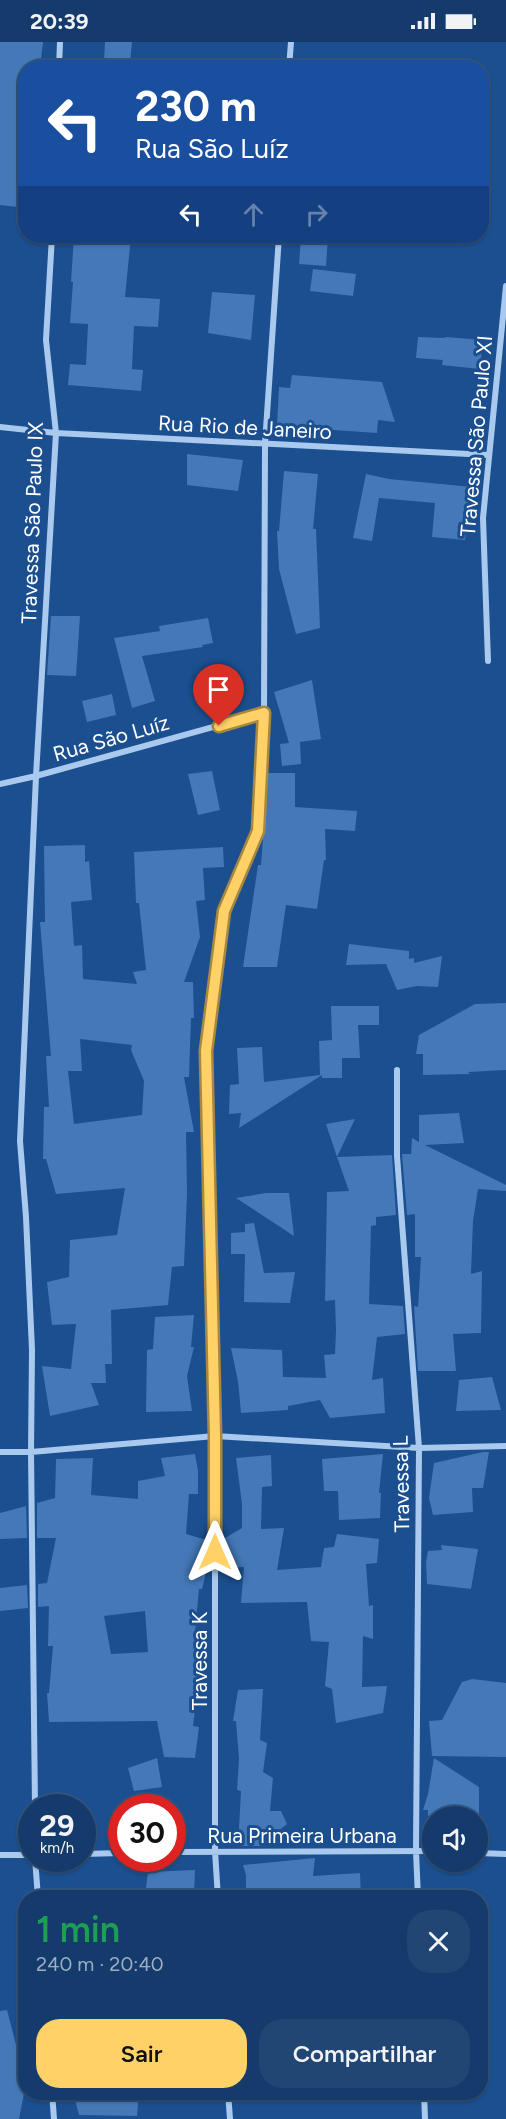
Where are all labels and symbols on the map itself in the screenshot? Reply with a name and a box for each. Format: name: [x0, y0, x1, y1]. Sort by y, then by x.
street label: Travessa São Paulo XI: [455, 334, 497, 538]
street label: Rua Rio de Janeiro: [157, 410, 333, 444]
street label: Travessa São Paulo IX: [16, 422, 48, 624]
pin: [193, 664, 244, 726]
street label: Rua São Luíz: [50, 710, 172, 766]
street label: Travessa L: [388, 1435, 414, 1533]
position arrow: [183, 1520, 247, 1584]
street label: Travessa K: [187, 1611, 212, 1710]
speed limit sign: 30: [108, 1794, 186, 1872]
street label: Rua Primeira Urbana: [207, 1823, 397, 1848]

